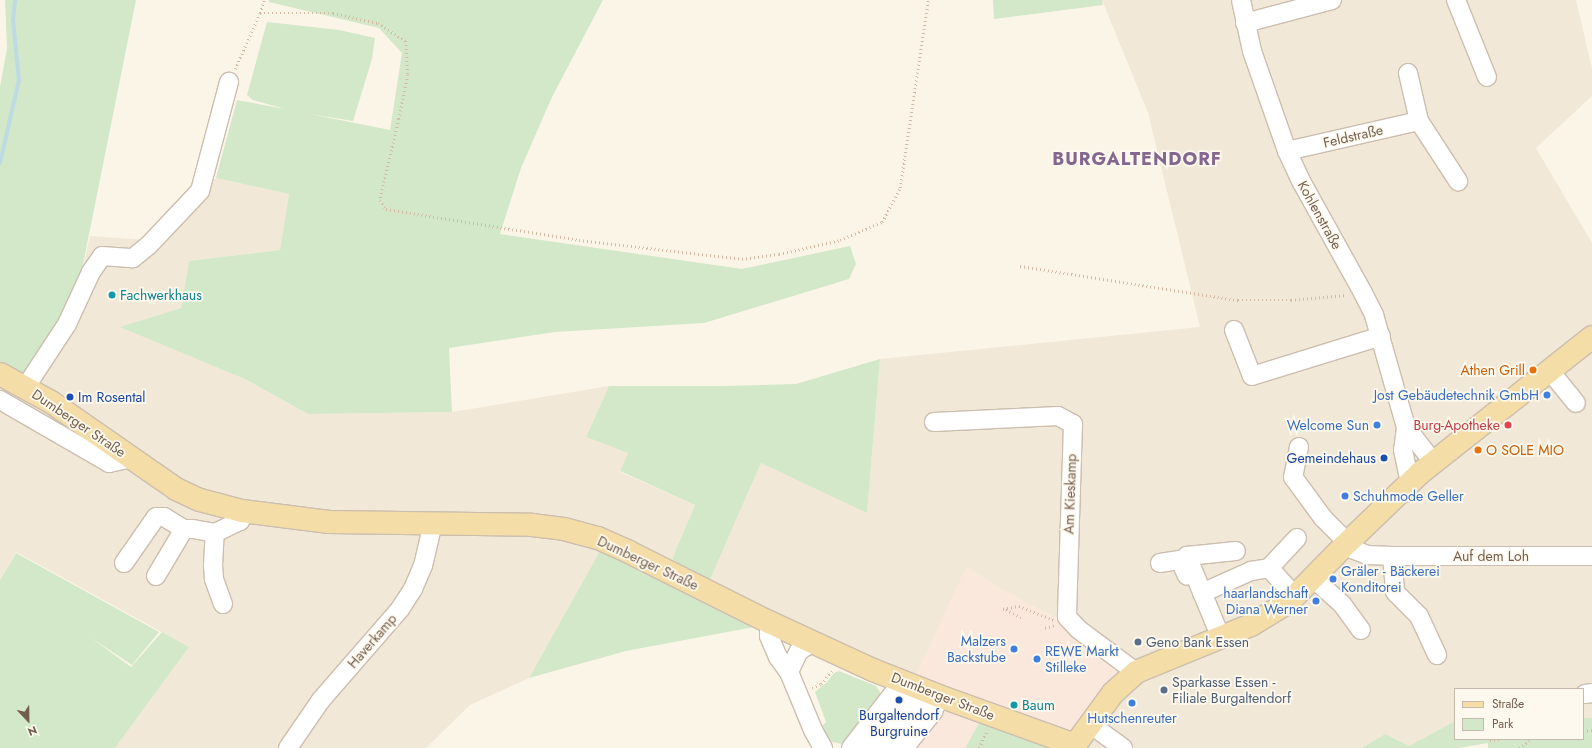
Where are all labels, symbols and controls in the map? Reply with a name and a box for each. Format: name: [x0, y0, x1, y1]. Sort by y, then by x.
street label: Feldstraße: [1322, 121, 1384, 151]
district label: BURGALTENDORF: [1052, 148, 1222, 170]
street label: Kohlenstraße: [1294, 178, 1346, 252]
place label: Fachwerkhaus: [120, 287, 202, 303]
marker: Fachwerkhaus: [107, 290, 117, 300]
place label: Athen Grill: [1461, 362, 1525, 378]
marker: Athen Grill: [1528, 365, 1538, 375]
street label: Dumberger Straße: [29, 385, 129, 461]
place label: Jost Gebäudetechnik GmbH: [1374, 387, 1539, 403]
place label: Im Rosental: [78, 389, 146, 405]
marker: Jost Gebäudetechnik GmbH: [1542, 390, 1552, 400]
marker: Im Rosental: [65, 392, 75, 402]
place label: Welcome Sun: [1287, 417, 1369, 433]
place label: Burg-Apotheke: [1413, 417, 1500, 433]
marker: Welcome Sun: [1372, 420, 1382, 430]
marker: Burg-Apotheke: [1503, 420, 1513, 430]
place label: O SOLE MIO: [1486, 442, 1564, 458]
marker: O SOLE MIO: [1473, 445, 1483, 455]
place label: Gemeindehaus: [1287, 450, 1376, 466]
street label: Am Kieskamp: [1060, 453, 1080, 535]
marker: Gemeindehaus: [1379, 453, 1389, 463]
place label: Schuhmode Geller: [1353, 488, 1464, 504]
marker: Schuhmode Geller: [1340, 491, 1350, 501]
street label: Dumberger Straße: [595, 532, 701, 594]
street label: Auf dem Loh: [1453, 548, 1529, 564]
place label: Gräler - Bäckerei Konditorei: [1341, 563, 1440, 596]
marker: Gräler - Bäckerei Konditorei: [1328, 574, 1338, 584]
place label: haarlandschaft Diana Werner: [1223, 585, 1308, 618]
marker: haarlandschaft Diana Werner: [1311, 596, 1321, 606]
street label: Haverkamp: [344, 610, 400, 672]
place label: Malzers Backstube: [947, 633, 1006, 666]
place label: Geno Bank Essen: [1146, 634, 1249, 650]
marker: Geno Bank Essen: [1133, 637, 1143, 647]
place label: REWE Markt Stilleke: [1045, 643, 1119, 676]
marker: Malzers Backstube: [1009, 644, 1019, 654]
marker: REWE Markt Stilleke: [1032, 654, 1042, 664]
street label: Dumberger Straße: [889, 669, 997, 723]
place label: Sparkasse Essen - Filiale Burgaltendorf: [1172, 674, 1291, 706]
marker: Sparkasse Essen - Filiale Burgaltendorf: [1159, 685, 1169, 695]
legend: [1454, 688, 1584, 740]
marker: Burgaltendorf Burgruine: [894, 695, 904, 705]
text: Straße: [1492, 695, 1524, 713]
place label: Baum: [1022, 697, 1055, 713]
marker: Hutschenreuter: [1127, 698, 1137, 708]
north arrow: [8, 700, 48, 740]
marker: Baum: [1009, 700, 1019, 710]
place label: Burgaltendorf Burgruine: [859, 707, 939, 740]
place label: Hutschenreuter: [1087, 710, 1177, 726]
text: Park: [1492, 715, 1513, 733]
text: N: [25, 722, 40, 740]

